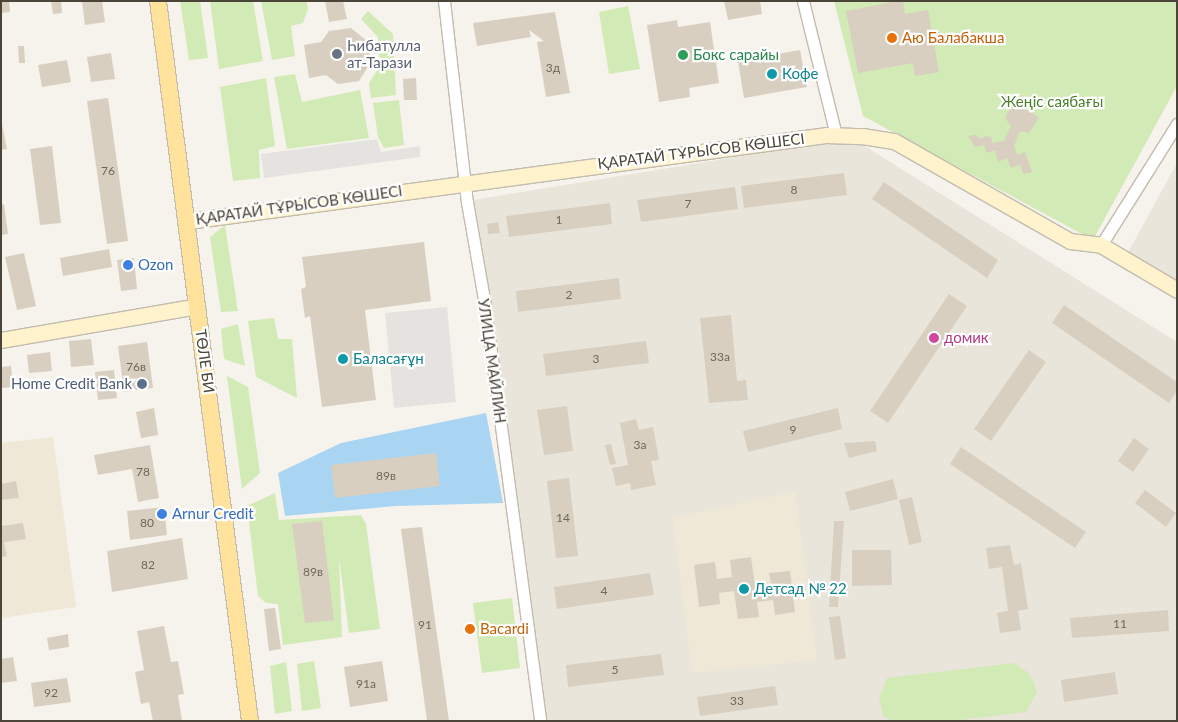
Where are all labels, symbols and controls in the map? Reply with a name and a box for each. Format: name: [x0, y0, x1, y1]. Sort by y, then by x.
place label: Аю Балабакша: [902, 29, 1004, 47]
marker: Аю Балабакша: [886, 32, 898, 44]
place label: Һибатулла ат-Тарази: [347, 36, 421, 71]
place label: Бокс сарайы: [693, 46, 779, 64]
marker: Һибатулла ат-Тарази: [331, 48, 343, 60]
marker: Бокс сарайы: [677, 49, 689, 61]
house number: 3д: [546, 61, 560, 75]
place label: Кофе: [782, 65, 818, 83]
marker: Кофе: [766, 68, 778, 80]
park label: Жеңіс саябағы: [1001, 93, 1103, 111]
street label: ҚАРАТАЙ ТҰРЫСОВ КӨШЕСІ: [597, 129, 805, 173]
house number: 76: [101, 164, 115, 178]
street label: ҚАРАТАЙ ТҰРЫСОВ КӨШЕСІ: [195, 182, 403, 228]
house number: 8: [791, 183, 797, 197]
house number: 7: [685, 197, 691, 211]
house number: 1: [556, 213, 562, 227]
place label: Ozon: [138, 256, 173, 274]
marker: Ozon: [122, 259, 134, 271]
house number: 2: [566, 288, 572, 302]
street label: УЛИЦА МАЙЛИН: [474, 297, 510, 425]
street label: ТӨЛЕ БИ: [192, 328, 218, 394]
place label: домик: [944, 329, 989, 347]
marker: домик: [928, 332, 940, 344]
place label: Баласағұн: [353, 350, 424, 368]
house number: 33а: [710, 350, 730, 364]
house number: 3: [593, 352, 599, 366]
marker: Баласағұн: [337, 353, 349, 365]
house number: 76в: [126, 360, 146, 374]
place label: Home Credit Bank: [11, 375, 132, 393]
marker: Home Credit Bank: [136, 378, 148, 390]
house number: 9: [790, 423, 796, 437]
house number: 3а: [634, 438, 646, 452]
house number: 78: [136, 465, 150, 479]
house number: 89в: [376, 469, 396, 483]
place label: Arnur Credit: [172, 505, 254, 523]
marker: Arnur Credit: [156, 508, 168, 520]
house number: 14: [556, 511, 570, 525]
house number: 80: [140, 516, 154, 530]
house number: 82: [141, 558, 155, 572]
house number: 89в: [303, 565, 323, 579]
place label: Детсад № 22: [754, 580, 847, 598]
marker: Детсад № 22: [738, 583, 750, 595]
house number: 4: [601, 584, 607, 598]
house number: 11: [1113, 617, 1127, 631]
house number: 91: [418, 618, 432, 632]
place label: Bacardi: [480, 620, 529, 638]
marker: Bacardi: [464, 623, 476, 635]
house number: 5: [612, 663, 618, 677]
house number: 91а: [356, 677, 376, 691]
house number: 92: [44, 686, 58, 700]
house number: 33: [730, 694, 744, 708]

